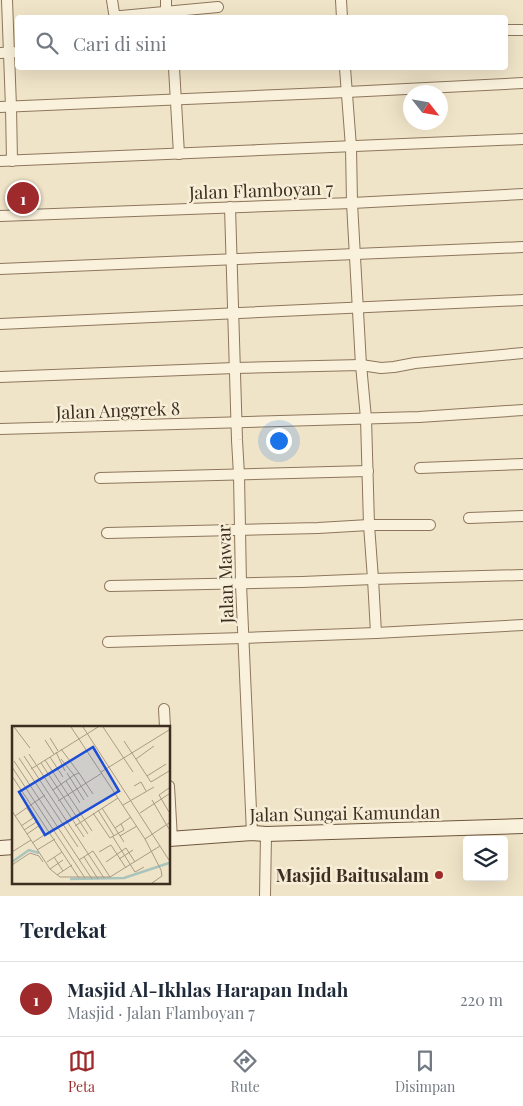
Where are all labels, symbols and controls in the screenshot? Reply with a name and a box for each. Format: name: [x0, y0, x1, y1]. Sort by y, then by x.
search box: [15, 15, 508, 70]
icon: search: [33, 29, 61, 57]
text: Cari di sini: [73, 30, 167, 56]
north arrow: [403, 85, 448, 130]
street label: Jalan Flamboyan 7: [187, 175, 334, 205]
pin: 1: [7, 179, 39, 217]
street label: Jalan Anggrek 8: [54, 396, 181, 424]
your location: [266, 428, 292, 454]
street label: Jalan Mawar: [211, 524, 239, 625]
inset map: [12, 726, 170, 884]
street label: Jalan Sungai Kamundan: [248, 799, 441, 827]
map controls: [463, 836, 508, 881]
button: layers: [463, 836, 508, 881]
place label: Masjid Baitusalam: [276, 863, 430, 887]
marker: Masjid Baitusalam: [433, 869, 445, 881]
text: Terdekat: [20, 915, 107, 943]
text: Masjid Al-Ikhlas Harapan Indah: [67, 976, 348, 1002]
text: 1: [33, 989, 39, 1010]
text: 220 m: [460, 989, 503, 1010]
text: Masjid · Jalan Flamboyan 7: [67, 1002, 255, 1023]
tab: Peta: [68, 1047, 96, 1096]
tab: Rute: [231, 1047, 260, 1096]
tab: Disimpan: [395, 1047, 455, 1096]

